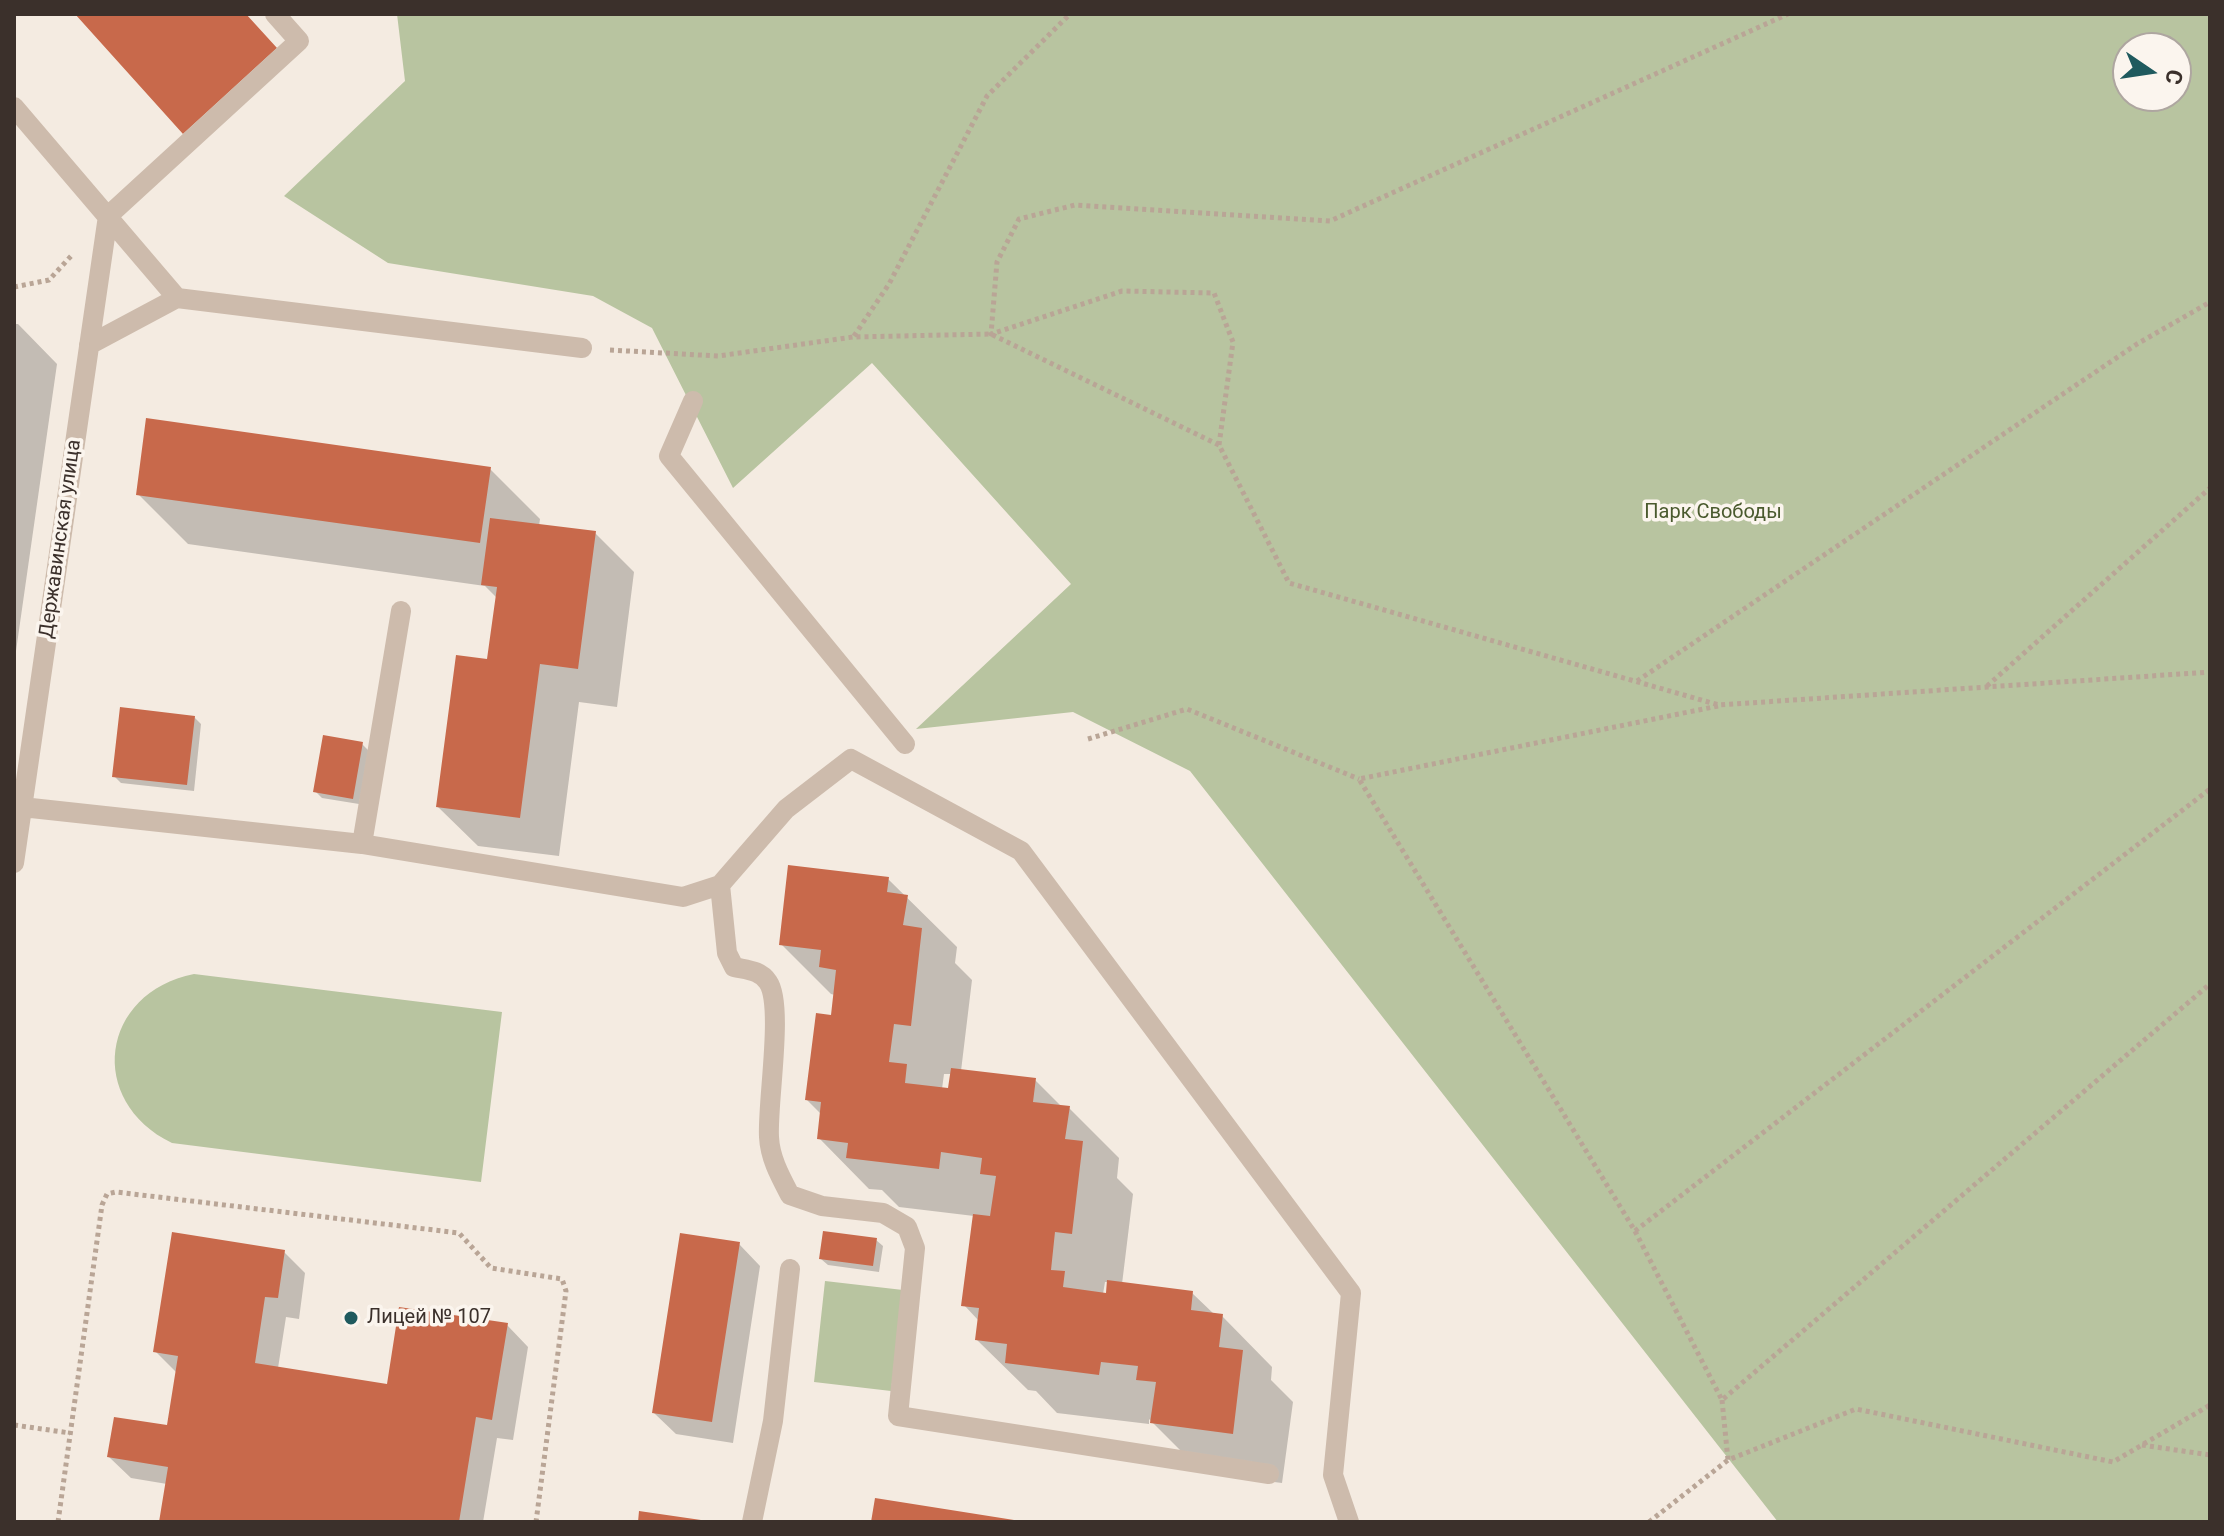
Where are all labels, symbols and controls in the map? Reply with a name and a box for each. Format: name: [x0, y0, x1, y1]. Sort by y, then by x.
north arrow: [2112, 32, 2192, 112]
text: С: [2160, 67, 2188, 87]
street label: Державинская улица: [35, 438, 87, 640]
park label: Парк Свободы: [1644, 501, 1782, 525]
place label: Лицей № 107: [367, 1306, 491, 1330]
marker: Лицей № 107: [342, 1309, 360, 1327]

